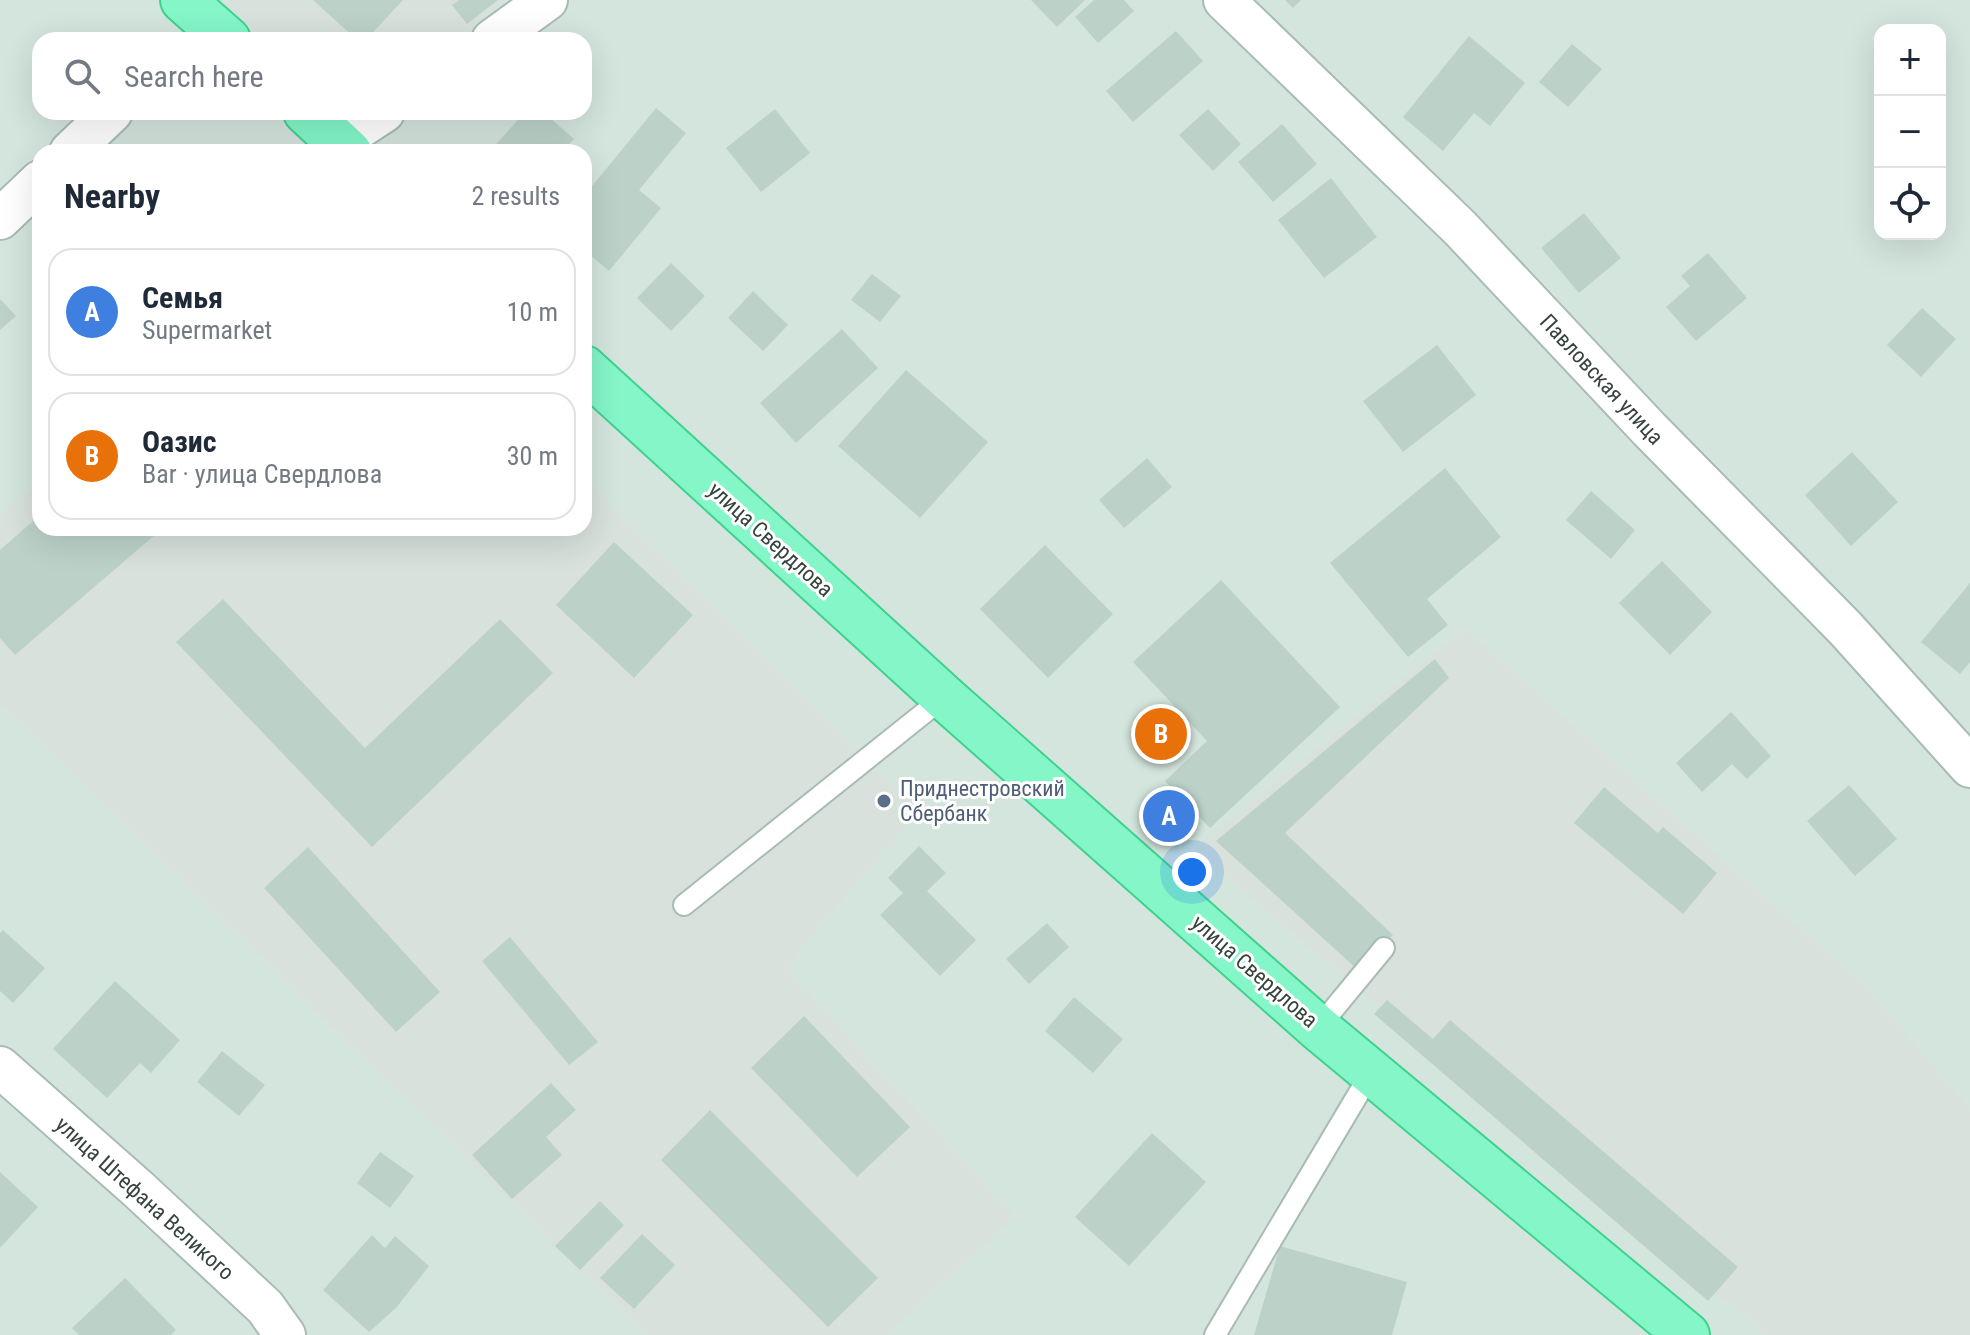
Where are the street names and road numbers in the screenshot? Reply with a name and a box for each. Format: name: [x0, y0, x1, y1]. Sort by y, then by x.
street label: Павловская улица: [1535, 309, 1668, 450]
street label: улица Свердлова: [703, 477, 838, 602]
street label: улица Свердлова: [1187, 910, 1323, 1033]
street label: улица Штефана Великого: [50, 1112, 239, 1285]

